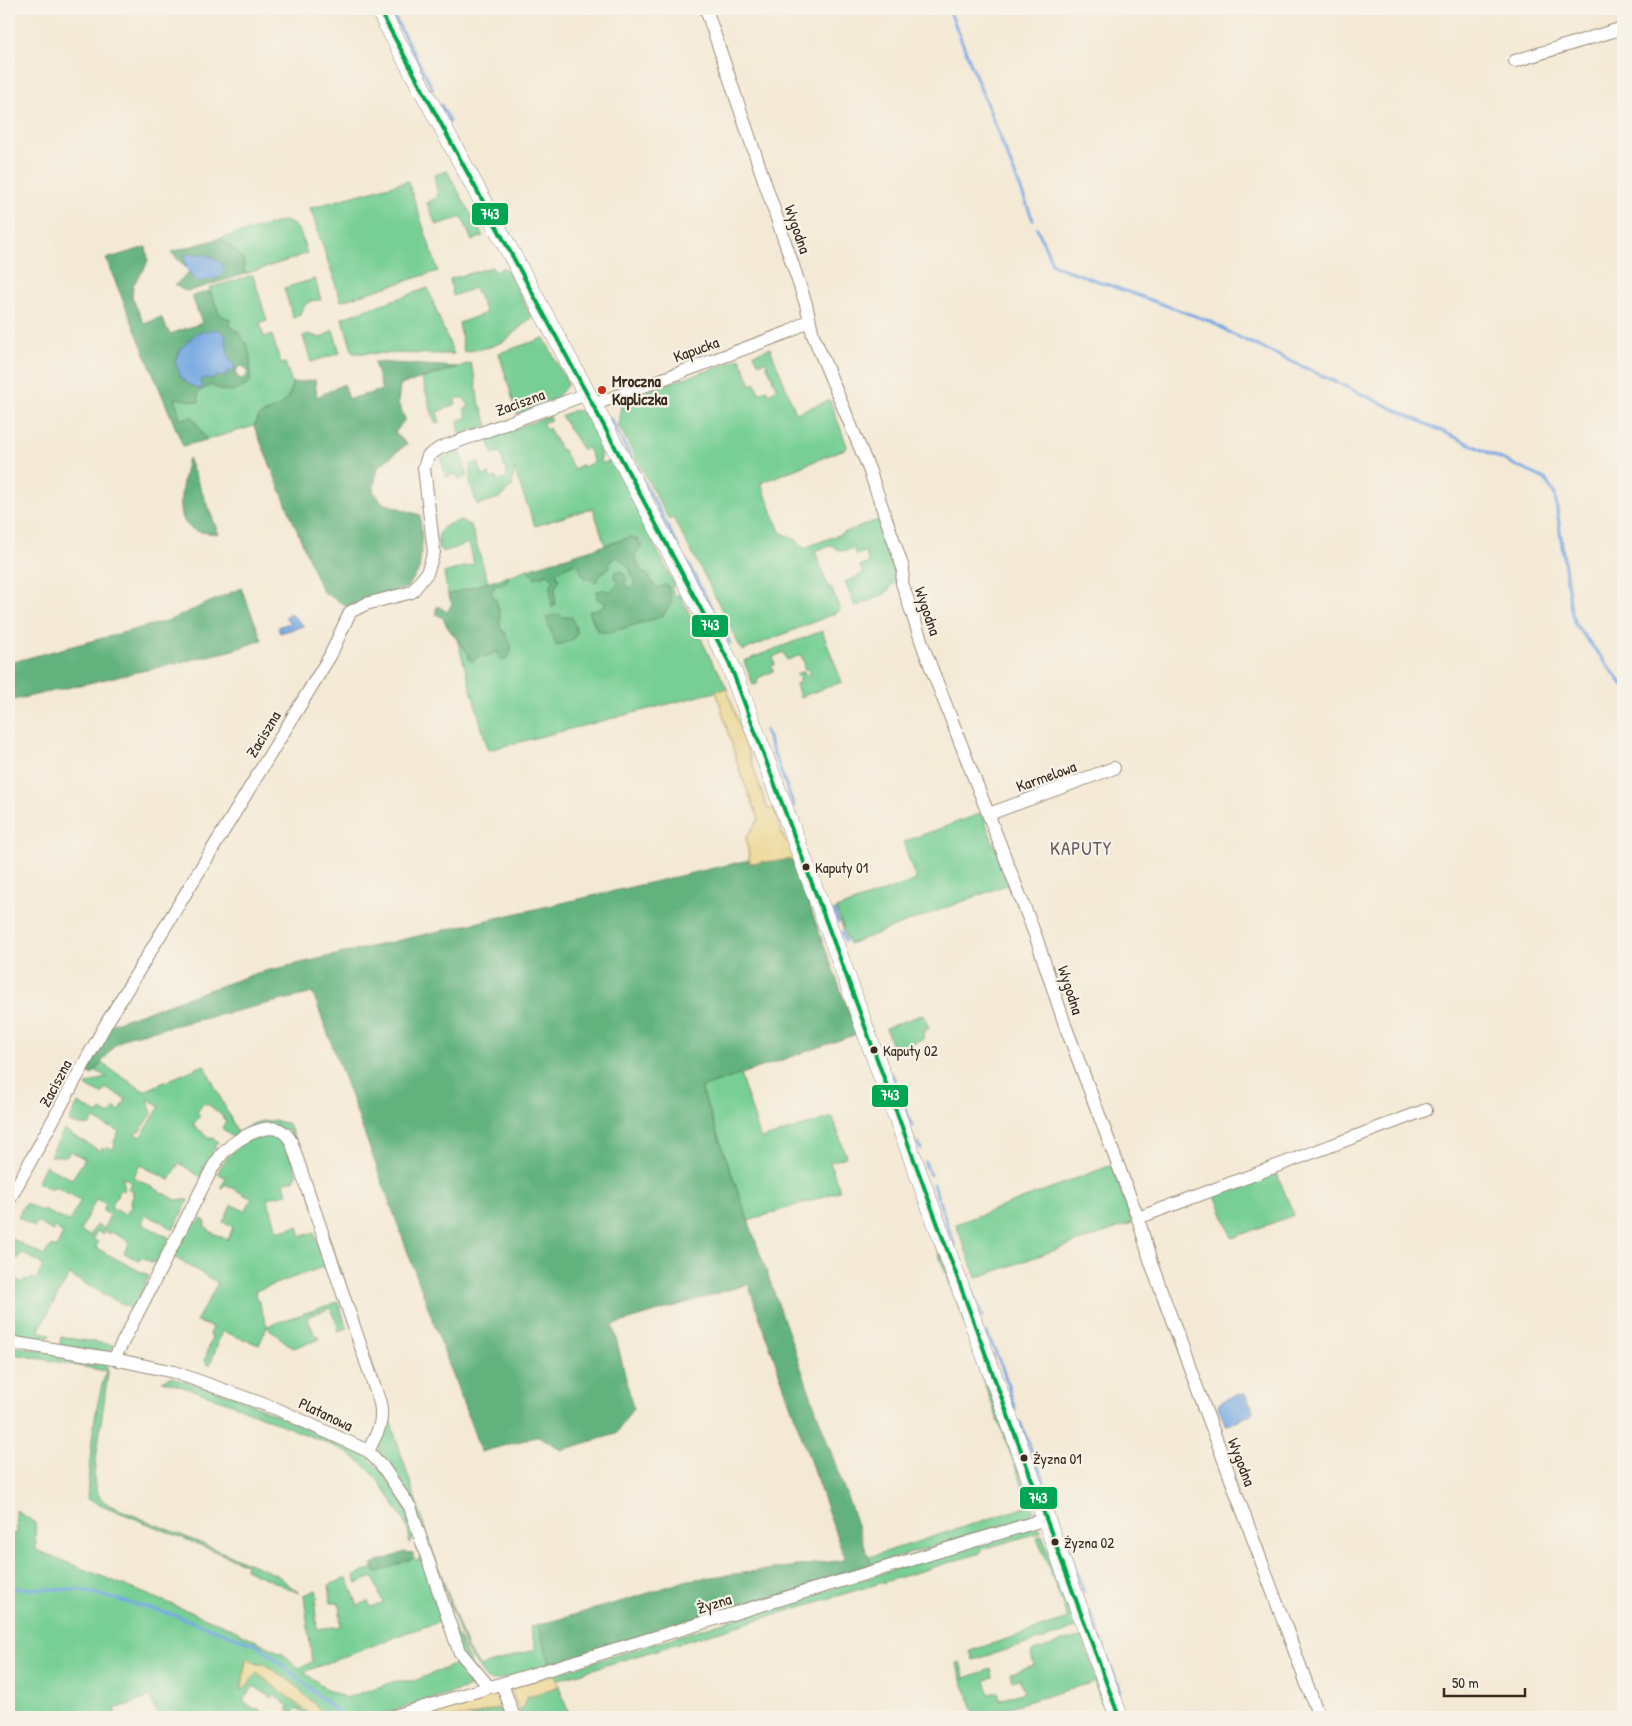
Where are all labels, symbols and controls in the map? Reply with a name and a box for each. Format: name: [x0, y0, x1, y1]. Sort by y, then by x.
line badge: 743: [471, 202, 509, 226]
street label: Wygodna: [779, 202, 817, 256]
text: 743: [480, 204, 500, 223]
street label: Kapucka: [670, 331, 722, 367]
place label: Mroczna Kapliczka: [612, 370, 668, 411]
street label: Zaciszna: [492, 383, 548, 421]
marker: Mroczna Kapliczka: [596, 384, 608, 396]
street label: Wygodna: [909, 584, 947, 638]
line badge: 743: [691, 614, 729, 638]
text: 743: [700, 615, 720, 634]
street label: Zaciszna: [241, 707, 285, 761]
street label: Karmelowa: [1013, 755, 1079, 797]
district label: KAPUTY: [1050, 835, 1112, 861]
place label: Kaputy 01: [815, 857, 868, 878]
marker: Kaputy 01: [801, 862, 811, 872]
street label: Wygodna: [1053, 963, 1089, 1017]
place label: Kaputy 02: [883, 1040, 938, 1061]
marker: Kaputy 02: [869, 1045, 879, 1055]
street label: Zaciszna: [33, 1055, 77, 1111]
line badge: 743: [871, 1084, 909, 1108]
text: 743: [880, 1085, 900, 1104]
street label: Platanowa: [295, 1392, 357, 1436]
street label: Wygodna: [1223, 1435, 1261, 1489]
place label: Żyzna 01: [1033, 1448, 1082, 1469]
marker: Żyzna 01: [1019, 1453, 1029, 1463]
line badge: 743: [1019, 1486, 1058, 1510]
text: 743: [1028, 1488, 1048, 1507]
place label: Żyzna 02: [1064, 1532, 1114, 1553]
marker: Żyzna 02: [1050, 1537, 1060, 1547]
street label: Żyzna: [694, 1587, 734, 1619]
scale bar: [1444, 1666, 1526, 1698]
text: 50 m: [1452, 1672, 1479, 1693]

